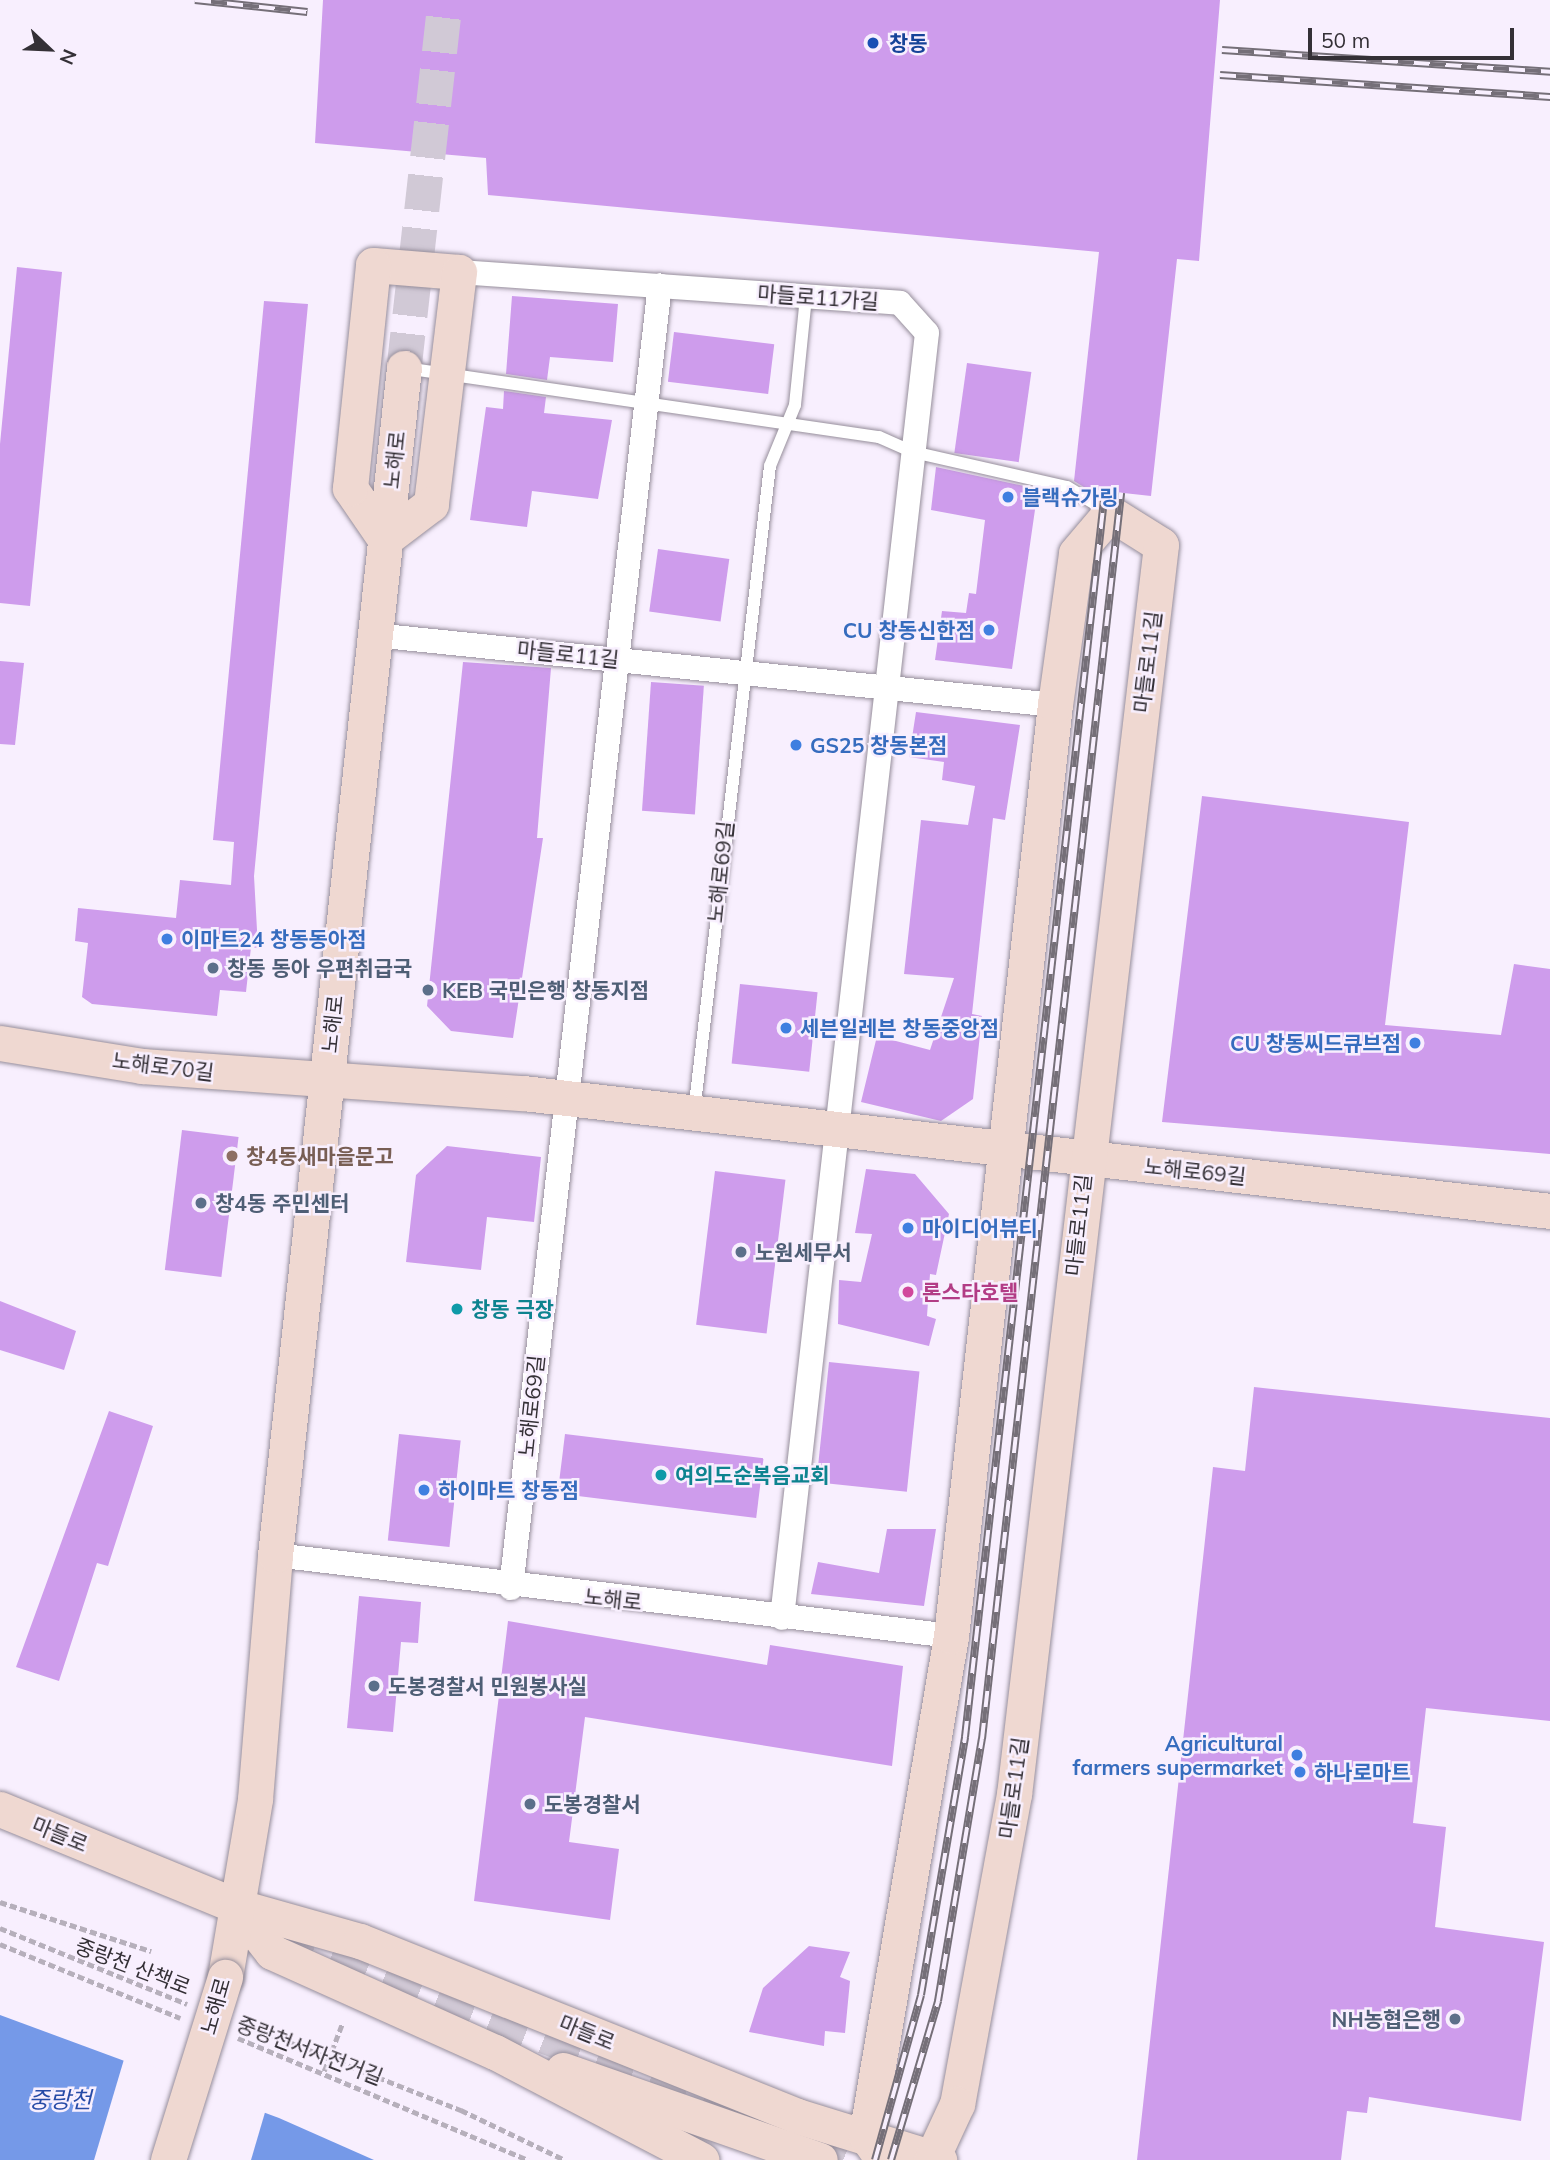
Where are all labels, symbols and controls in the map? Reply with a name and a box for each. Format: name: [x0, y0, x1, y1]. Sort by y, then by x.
north arrow: [14, 14, 84, 84]
scale bar: [1312, 14, 1518, 58]
text: 50 m: [1321, 27, 1370, 53]
place label: 창동: [889, 30, 928, 56]
marker: 창동: [863, 33, 883, 53]
text: N: [54, 46, 82, 68]
street label: 마들로11가길: [756, 280, 880, 314]
street label: 노해로: [378, 430, 410, 490]
place label: 블랙슈가링: [1022, 484, 1119, 510]
marker: 블랙슈가링: [1000, 489, 1016, 505]
street label: 마들로11길: [1128, 610, 1166, 714]
place label: CU 창동신한점: [843, 617, 975, 643]
marker: CU 창동신한점: [981, 622, 997, 638]
street label: 마들로11길: [516, 636, 620, 672]
place label: GS25 창동본점: [810, 732, 947, 758]
marker: GS25 창동본점: [788, 737, 804, 753]
street label: 노해로69길: [702, 820, 738, 924]
place label: 이마트24 창동동아점: [181, 926, 367, 952]
marker: 이마트24 창동동아점: [159, 931, 175, 947]
place label: 창동 동아 우편취급국: [227, 955, 412, 981]
marker: 창동 동아 우편취급국: [205, 960, 221, 976]
place label: KEB 국민은행 창동지점: [442, 977, 649, 1003]
marker: KEB 국민은행 창동지점: [420, 982, 436, 998]
street label: 노해로: [316, 994, 348, 1054]
place label: 세븐일레븐 창동중앙점: [800, 1015, 999, 1041]
marker: 세븐일레븐 창동중앙점: [778, 1020, 794, 1036]
place label: CU 창동씨드큐브점: [1230, 1030, 1401, 1056]
marker: CU 창동씨드큐브점: [1407, 1035, 1423, 1051]
street label: 노해로70길: [111, 1047, 215, 1085]
place label: 창4동새마을문고: [246, 1143, 394, 1169]
marker: 창4동새마을문고: [224, 1148, 240, 1164]
street label: 노해로69길: [1143, 1153, 1247, 1189]
street label: 마들로11길: [1060, 1173, 1096, 1277]
place label: 창4동 주민센터: [215, 1190, 349, 1216]
marker: 창4동 주민센터: [193, 1195, 209, 1211]
place label: 마이디어뷰티: [922, 1215, 1038, 1241]
marker: 마이디어뷰티: [900, 1220, 916, 1236]
place label: 노원세무서: [755, 1239, 852, 1265]
marker: 노원세무서: [733, 1244, 749, 1260]
place label: 론스타호텔: [922, 1279, 1019, 1305]
marker: 론스타호텔: [900, 1284, 916, 1300]
place label: 창동 극장: [471, 1296, 554, 1322]
marker: 창동 극장: [449, 1301, 465, 1317]
street label: 노해로69길: [513, 1354, 549, 1458]
place label: 여의도순복음교회: [675, 1462, 830, 1488]
marker: 여의도순복음교회: [653, 1467, 669, 1483]
place label: 하이마트 창동점: [438, 1477, 579, 1503]
marker: 하이마트 창동점: [416, 1482, 432, 1498]
street label: 노해로: [583, 1583, 643, 1615]
place label: 도봉경찰서 민원봉사실: [388, 1673, 587, 1699]
marker: 도봉경찰서 민원봉사실: [366, 1678, 382, 1694]
place label: Agricultural farmers supermarket: [1073, 1730, 1283, 1780]
street label: 마들로11길: [993, 1736, 1033, 1840]
marker: Agricultural farmers supermarket: [1289, 1747, 1305, 1763]
place label: 하나로마트: [1314, 1759, 1411, 1785]
marker: 하나로마트: [1292, 1764, 1308, 1780]
place label: 도봉경찰서: [544, 1791, 641, 1817]
marker: 도봉경찰서: [522, 1796, 538, 1812]
street label: 마들로: [28, 1811, 92, 1857]
street label: 중랑천 산책로: [72, 1932, 194, 2000]
street label: 노해로: [195, 1975, 235, 2037]
place label: NH농협은행: [1332, 2006, 1441, 2032]
street label: 마들로: [555, 2009, 619, 2055]
street label: 중랑천서자전거길: [233, 2011, 387, 2089]
marker: NH농협은행: [1447, 2011, 1463, 2027]
water label: 중랑천: [28, 2086, 92, 2114]

